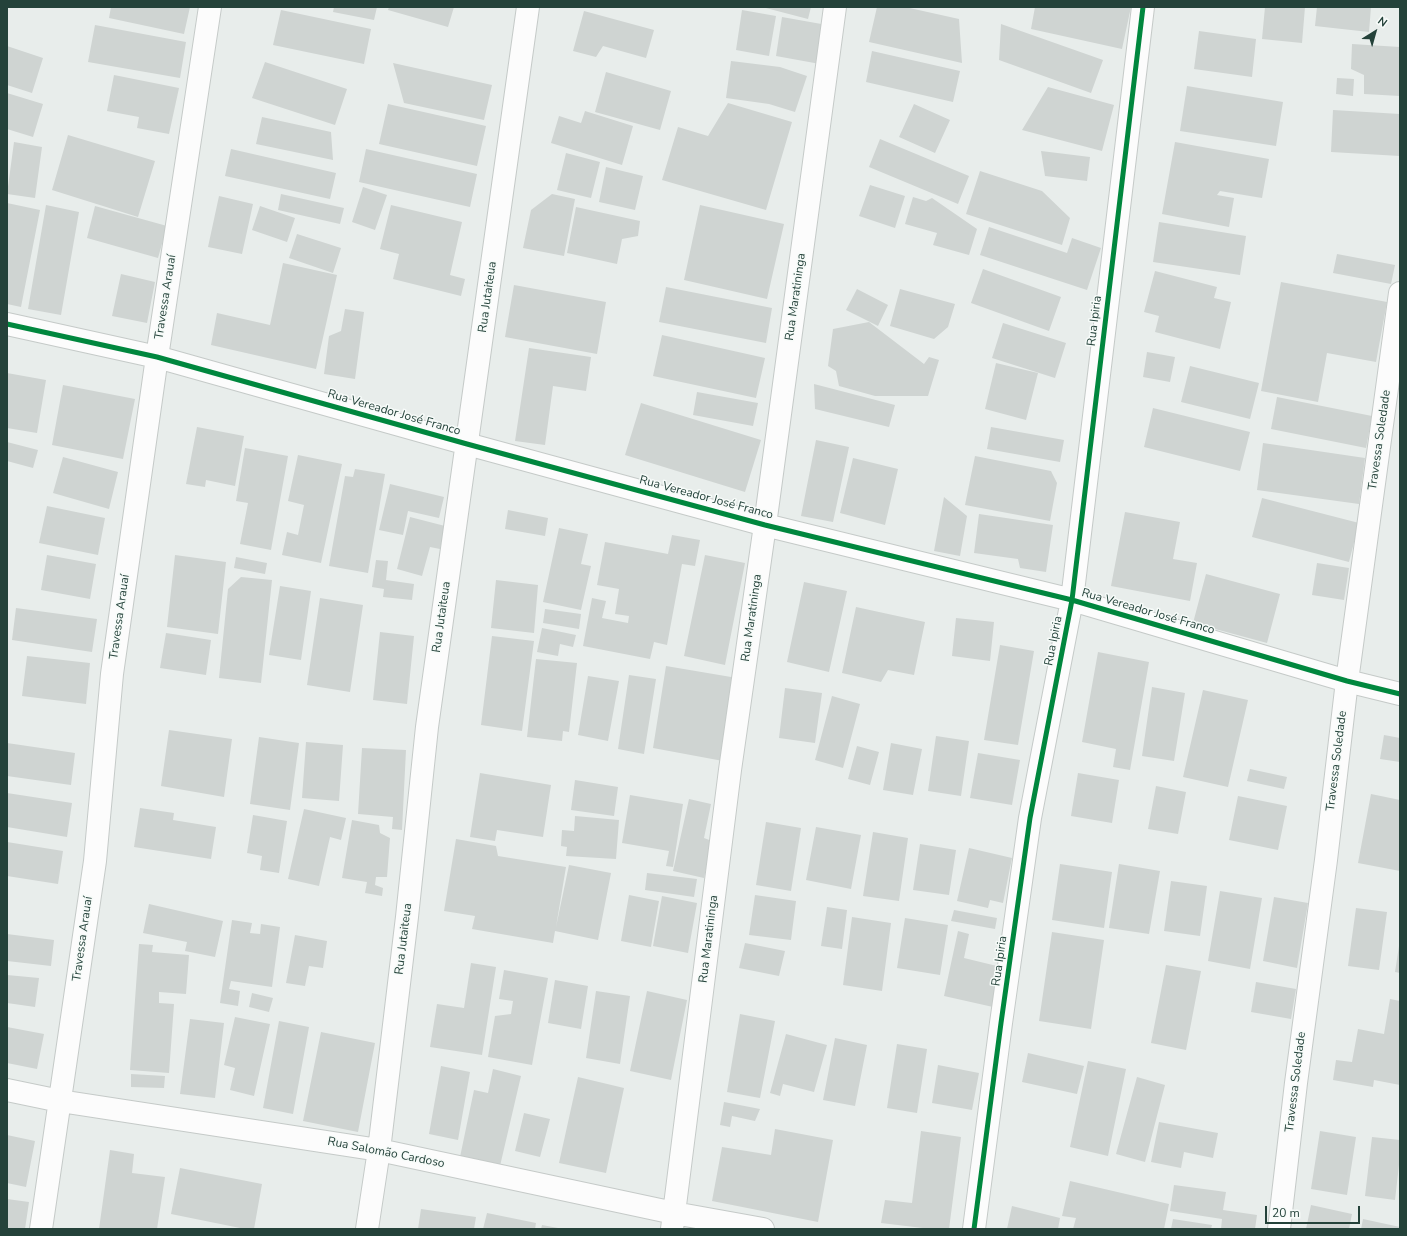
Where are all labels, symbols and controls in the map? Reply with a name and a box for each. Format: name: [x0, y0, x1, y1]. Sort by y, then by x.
north arrow: [1355, 12, 1395, 52]
text: N: [1375, 14, 1390, 30]
street label: Rua Maratininga: [783, 252, 809, 342]
street label: Travessa Arauaí: [152, 254, 180, 340]
street label: Rua Jutaiteua: [476, 260, 500, 334]
street label: Rua Ipiria: [1085, 295, 1105, 347]
street label: Rua Vereador José Franco: [326, 387, 462, 439]
street label: Travessa Soledade: [1366, 389, 1394, 491]
street label: Rua Vereador José Franco: [638, 473, 774, 523]
street label: Rua Maratininga: [739, 573, 765, 663]
street label: Travessa Arauaí: [107, 574, 133, 660]
street label: Rua Jutaiteua: [430, 580, 454, 654]
street label: Rua Vereador José Franco: [1080, 586, 1216, 638]
street label: Rua Ipiria: [1042, 615, 1066, 667]
street label: Travessa Soledade: [1324, 710, 1350, 812]
street label: Rua Maratininga: [696, 894, 722, 984]
street label: Travessa Arauaí: [70, 896, 96, 982]
street label: Rua Jutaiteua: [392, 902, 416, 976]
street label: Rua Ipiria: [989, 935, 1011, 987]
street label: Travessa Soledade: [1283, 1031, 1309, 1133]
street label: Rua Salomão Cardoso: [326, 1135, 446, 1171]
scale bar: [1267, 1198, 1362, 1224]
text: 20 m: [1272, 1205, 1300, 1221]

